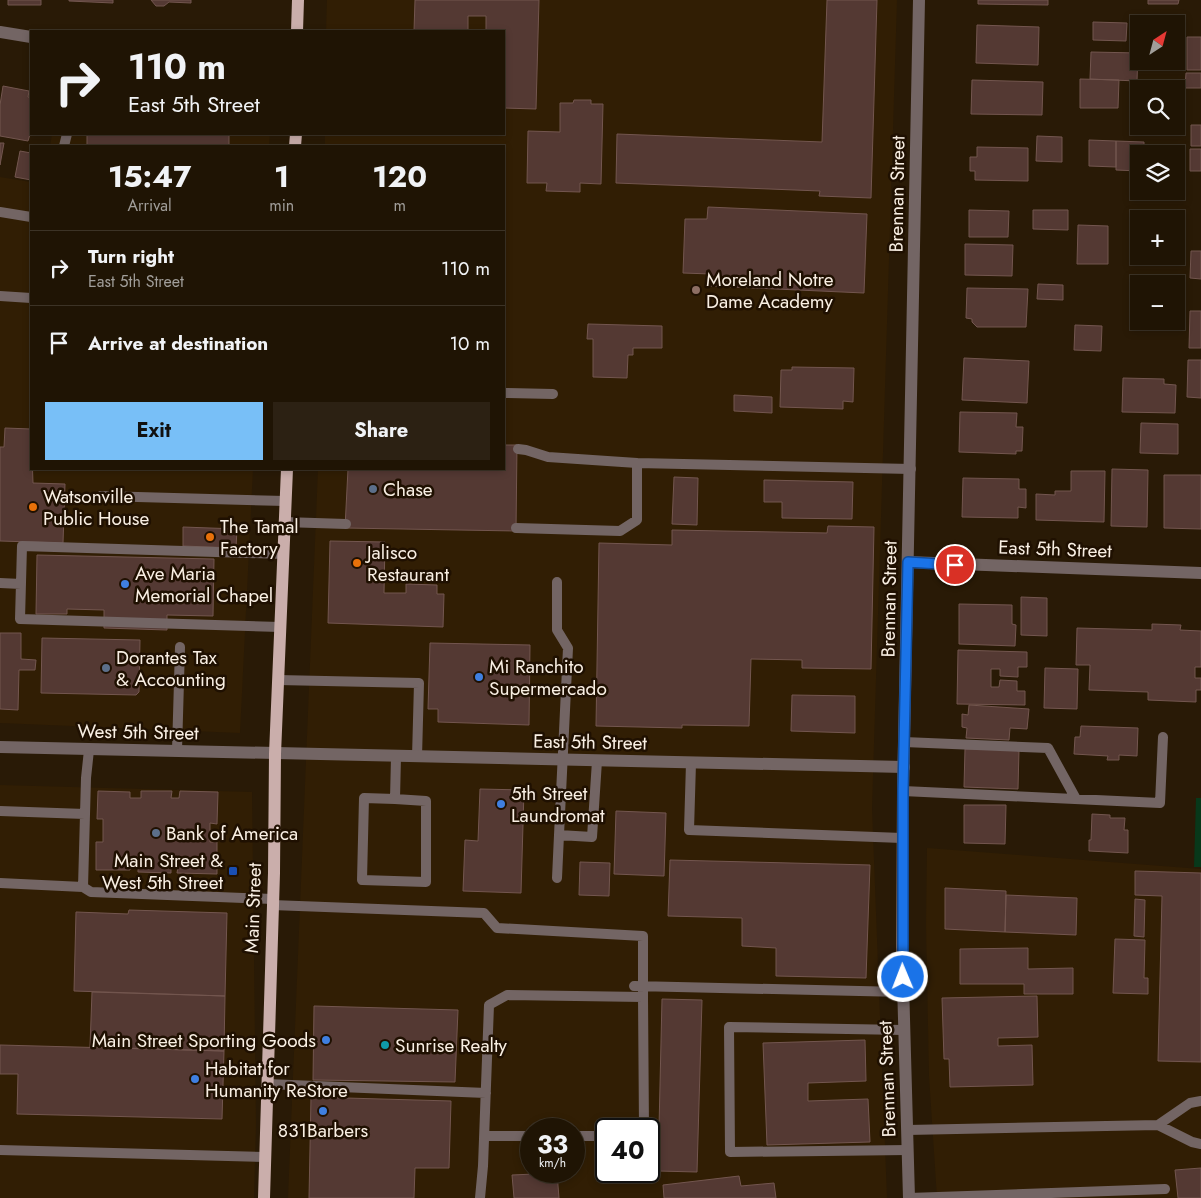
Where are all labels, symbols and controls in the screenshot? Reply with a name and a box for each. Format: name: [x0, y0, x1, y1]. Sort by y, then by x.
north arrow: [1130, 15, 1185, 70]
map controls: [1130, 15, 1185, 330]
text: 110 m: [128, 42, 226, 92]
icon: right: [45, 50, 110, 115]
button: search: [1130, 80, 1185, 135]
text: East 5th Street: [128, 88, 260, 120]
street label: Brennan Street: [882, 135, 912, 253]
button: layers: [1130, 145, 1185, 200]
text: 15:47: [108, 155, 191, 198]
text: 1: [274, 155, 289, 198]
text: 120: [372, 155, 427, 198]
text: Arrival: [128, 194, 172, 217]
text: min: [269, 194, 294, 217]
text: m: [393, 194, 406, 217]
button: +: [1130, 210, 1185, 265]
text: Turn right: [88, 243, 174, 270]
icon: right: [45, 254, 73, 282]
text: 110 m: [441, 255, 490, 282]
place label: Moreland Notre Dame Academy: [706, 266, 834, 315]
text: East 5th Street: [88, 270, 184, 293]
button: −: [1130, 275, 1185, 330]
marker: Moreland Notre Dame Academy: [690, 284, 702, 296]
icon: arrive: [45, 329, 73, 357]
text: Arrive at destination: [88, 330, 268, 357]
text: 10 m: [450, 330, 490, 357]
button: Exit: [45, 402, 263, 460]
button: Share: [273, 402, 490, 460]
place label: Chase: [383, 476, 433, 503]
place label: Watsonville Public House: [43, 483, 150, 532]
marker: Chase: [367, 483, 379, 495]
marker: Watsonville Public House: [27, 501, 39, 513]
place label: The Tamal Factory: [220, 513, 299, 562]
marker: The Tamal Factory: [204, 531, 216, 543]
street label: East 5th Street: [998, 534, 1113, 564]
place label: Jalisco Restaurant: [364, 539, 449, 588]
street label: Brennan Street: [874, 540, 904, 658]
pin: [934, 544, 976, 586]
icon: arrive: [941, 551, 969, 579]
marker: Jalisco Restaurant: [351, 557, 363, 569]
place label: Ave Maria Memorial Chapel: [135, 560, 273, 609]
marker: Ave Maria Memorial Chapel: [119, 578, 131, 590]
place label: Dorantes Tax & Accounting: [116, 644, 226, 693]
place label: Mi Ranchito Supermercado: [489, 653, 607, 702]
marker: Dorantes Tax & Accounting: [100, 662, 112, 674]
marker: Mi Ranchito Supermercado: [473, 671, 485, 683]
street label: West 5th Street: [77, 717, 199, 747]
street label: East 5th Street: [533, 728, 648, 756]
place label: 5th Street Laundromat: [511, 780, 605, 829]
marker: 5th Street Laundromat: [495, 798, 507, 810]
place label: Bank of America: [166, 820, 298, 847]
marker: Bank of America: [150, 827, 162, 839]
place label: Main Street & West 5th Street: [102, 847, 223, 896]
street label: Main Street: [238, 862, 268, 954]
marker: Main Street & West 5th Street: [227, 865, 239, 877]
position arrow: [876, 950, 928, 1002]
street label: Brennan Street: [871, 1020, 903, 1138]
place label: Main Street Sporting Goods: [92, 1027, 316, 1054]
place label: Sunrise Realty: [395, 1032, 507, 1059]
marker: Main Street Sporting Goods: [320, 1034, 332, 1046]
marker: Sunrise Realty: [379, 1039, 391, 1051]
place label: Habitat for Humanity ReStore: [205, 1055, 348, 1104]
marker: Habitat for Humanity ReStore: [189, 1073, 201, 1085]
marker: 831Barbers: [317, 1105, 329, 1117]
place label: 831Barbers: [278, 1117, 369, 1144]
speed limit sign: 40: [595, 1118, 660, 1183]
text: 33: [537, 1126, 568, 1162]
text: km/h: [539, 1154, 566, 1172]

